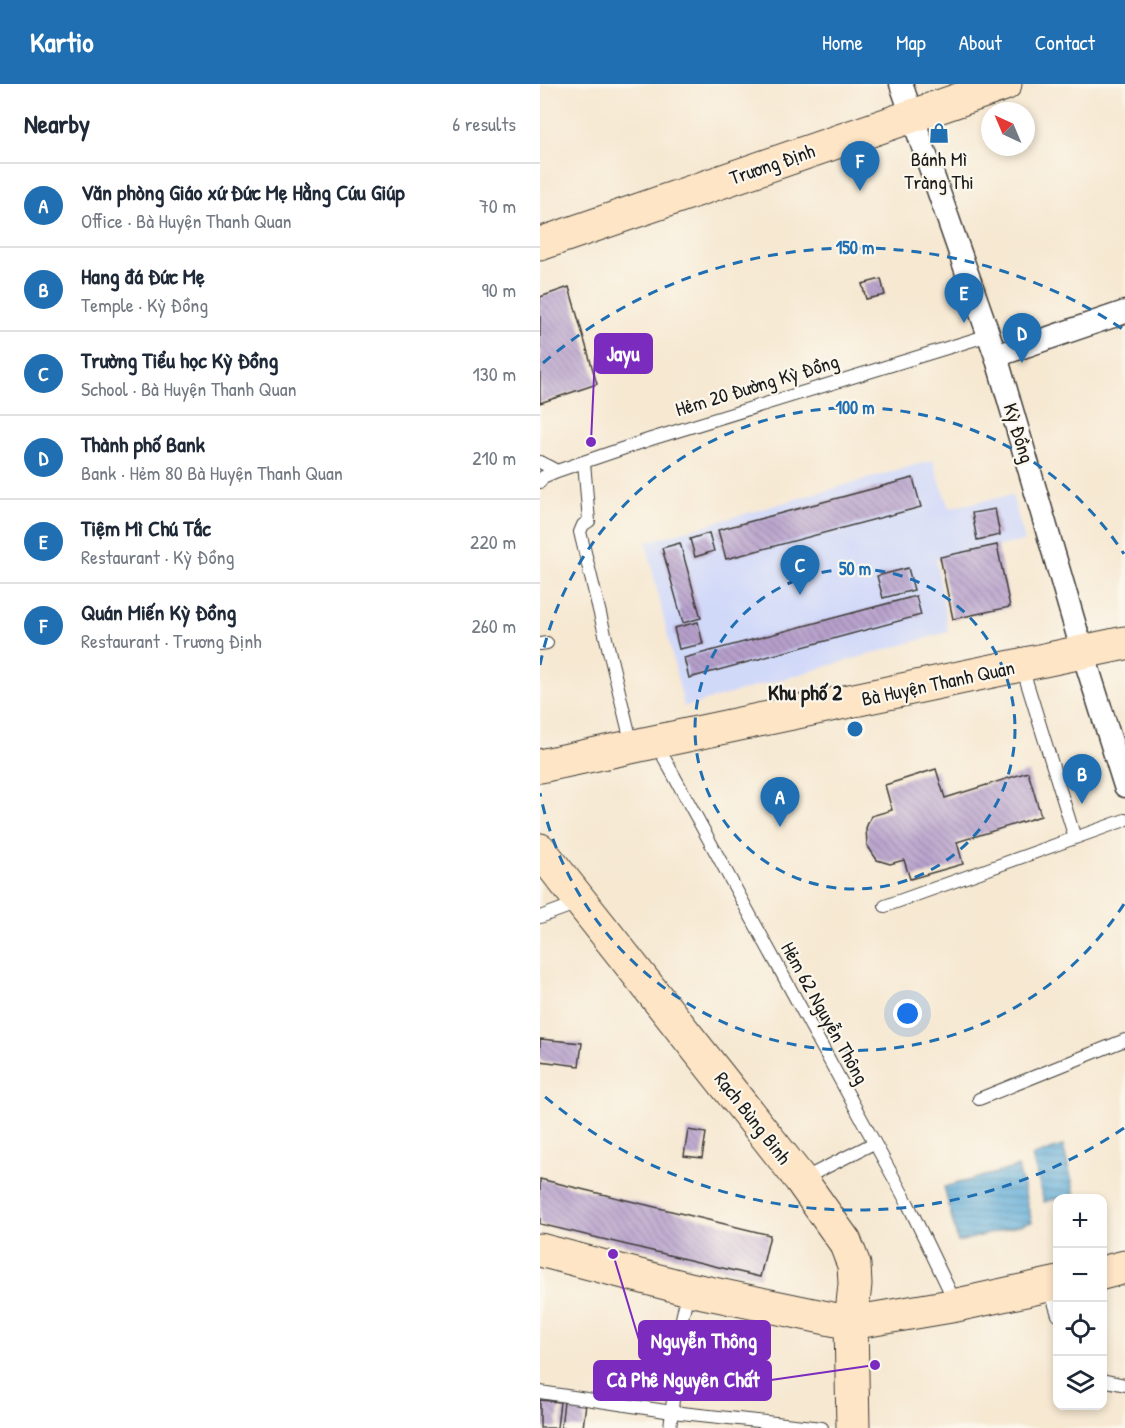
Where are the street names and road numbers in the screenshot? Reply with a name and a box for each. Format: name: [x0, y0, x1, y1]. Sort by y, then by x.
street label: Trương Định: [726, 136, 818, 191]
street label: Hẻm 20 Đường Kỳ Ðồng: [672, 347, 842, 422]
street label: Kỳ Ðồng: [998, 400, 1041, 466]
street label: Bà Huyện Thanh Quan: [859, 653, 1017, 712]
street label: Hẻm 62 Nguyễn Thông: [775, 937, 876, 1089]
street label: Rạch Bùng Binh: [709, 1066, 798, 1170]

